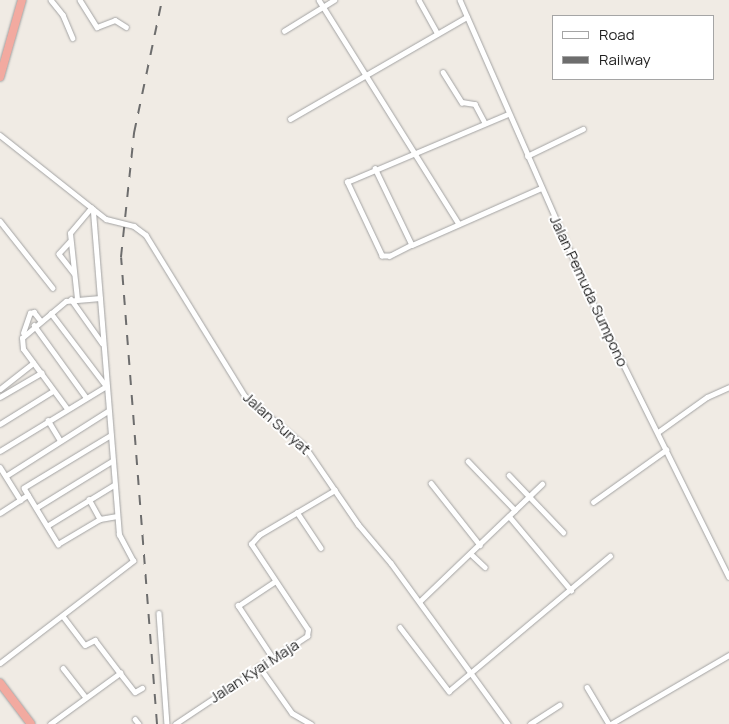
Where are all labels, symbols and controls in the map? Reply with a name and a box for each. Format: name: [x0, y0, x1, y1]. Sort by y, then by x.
legend: [552, 15, 714, 80]
text: Road: [599, 24, 635, 45]
text: Railway: [599, 49, 651, 70]
street label: Jalan Pemuda Sumpono: [546, 213, 632, 369]
street label: Jalan Suryat: [240, 388, 314, 458]
street label: Jalan Kyai Maja: [206, 635, 302, 707]

